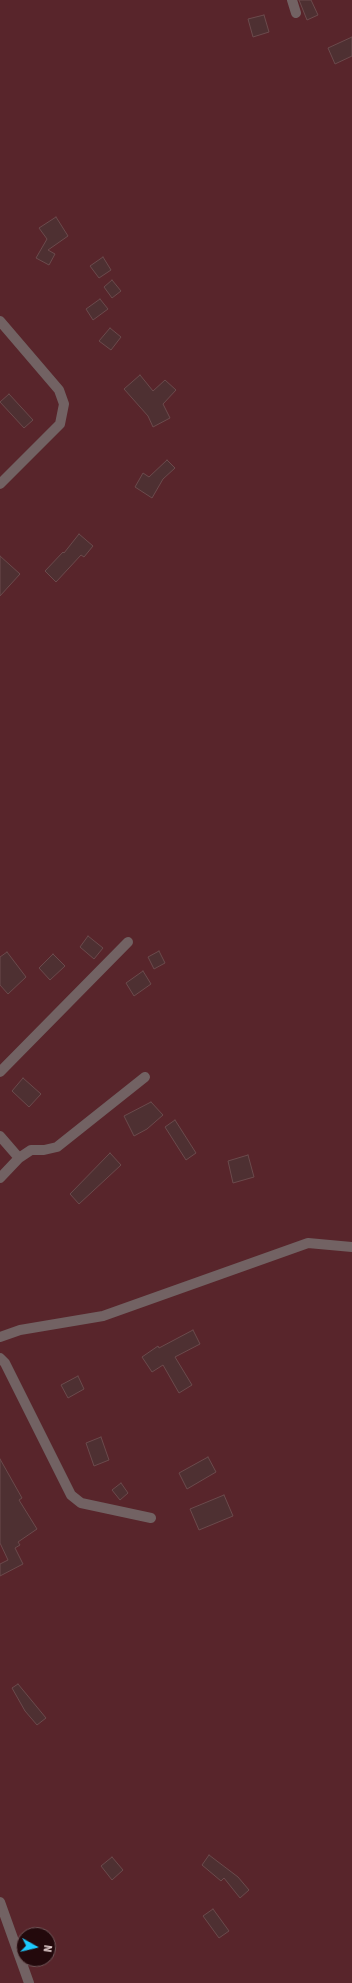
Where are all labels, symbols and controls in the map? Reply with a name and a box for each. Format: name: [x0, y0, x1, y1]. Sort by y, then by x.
north arrow: [16, 1927, 56, 1967]
text: N: [39, 1944, 55, 1953]

